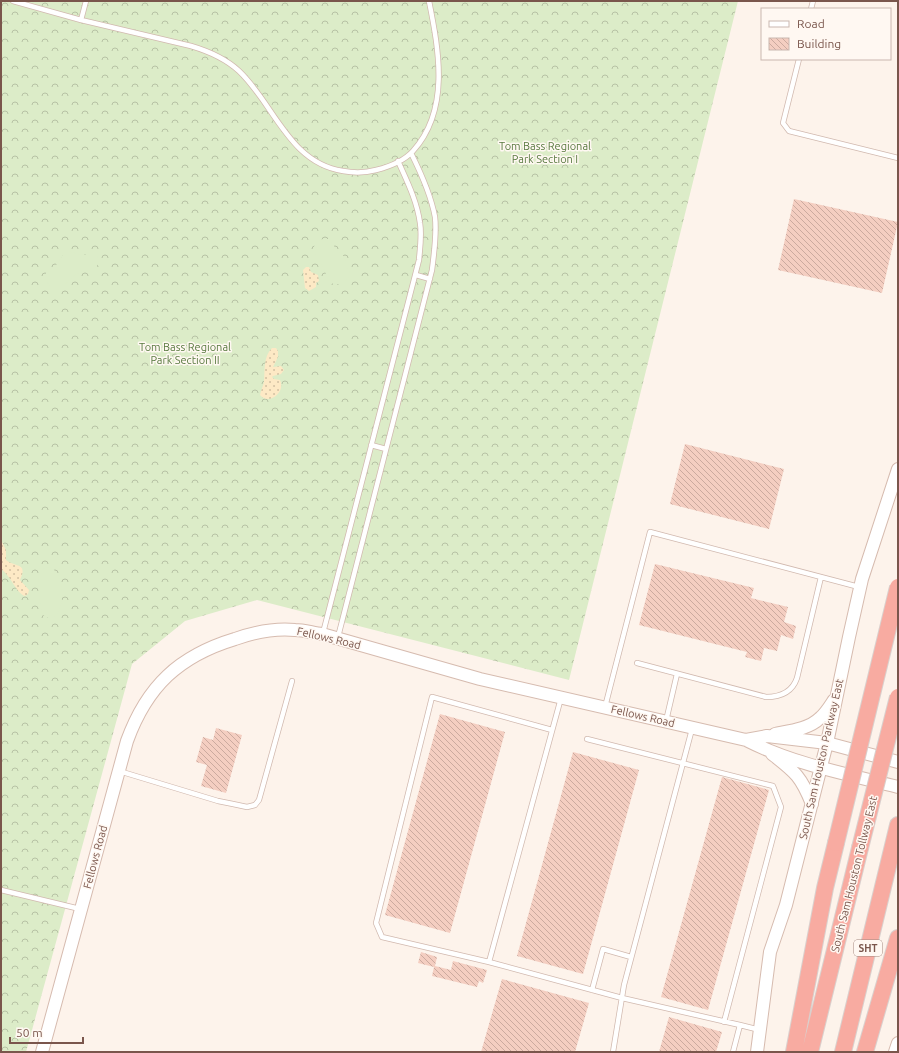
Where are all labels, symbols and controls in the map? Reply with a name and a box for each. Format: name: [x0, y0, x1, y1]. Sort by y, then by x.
legend: [761, 8, 891, 60]
text: Road: [797, 17, 825, 30]
text: Building: [797, 37, 841, 50]
park label: Tom Bass Regional Park Section I: [499, 140, 591, 165]
park label: Tom Bass Regional Park Section II: [139, 341, 231, 366]
street label: Fellows Road: [296, 625, 362, 651]
street label: South Sam Houston Parkway East: [797, 677, 846, 840]
street label: Fellows Road: [610, 703, 676, 729]
street label: South Sam Houston Tollway East: [829, 794, 879, 953]
street label: Fellows Road: [81, 824, 109, 890]
road number: SHT: [854, 940, 882, 956]
scale bar: [10, 1019, 83, 1045]
text: 50 m: [16, 1026, 43, 1039]

